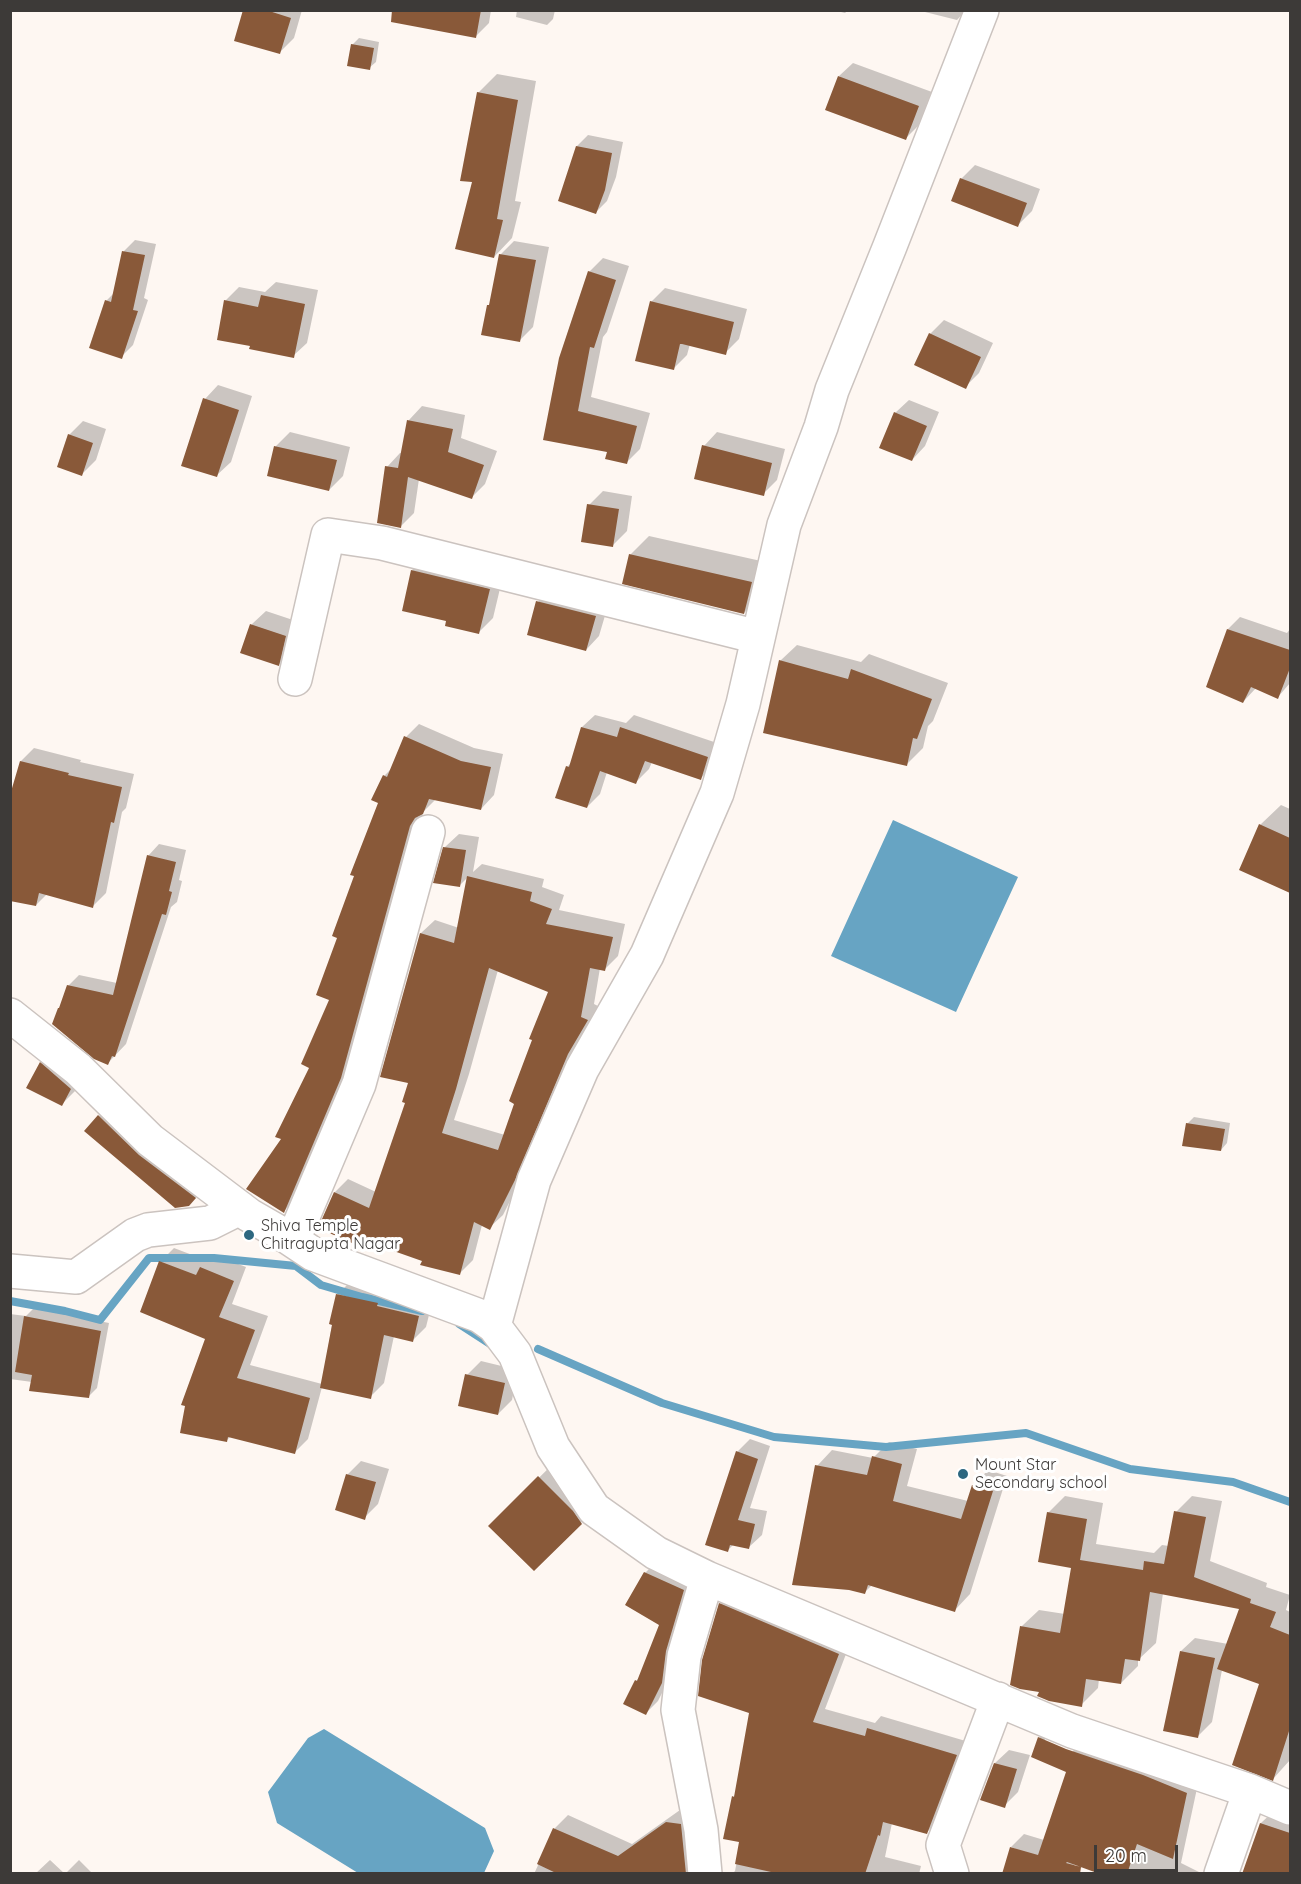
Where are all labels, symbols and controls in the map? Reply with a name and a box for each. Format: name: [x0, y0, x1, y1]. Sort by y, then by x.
place label: Shiva Temple Chitragupta Nagar: [261, 1216, 400, 1254]
marker: Shiva Temple Chitragupta Nagar: [242, 1228, 256, 1242]
place label: Mount Star Secondary school: [975, 1455, 1107, 1493]
marker: Mount Star Secondary school: [956, 1467, 970, 1481]
scale bar: [1097, 1833, 1181, 1871]
text: 20 m: [1105, 1844, 1147, 1867]

